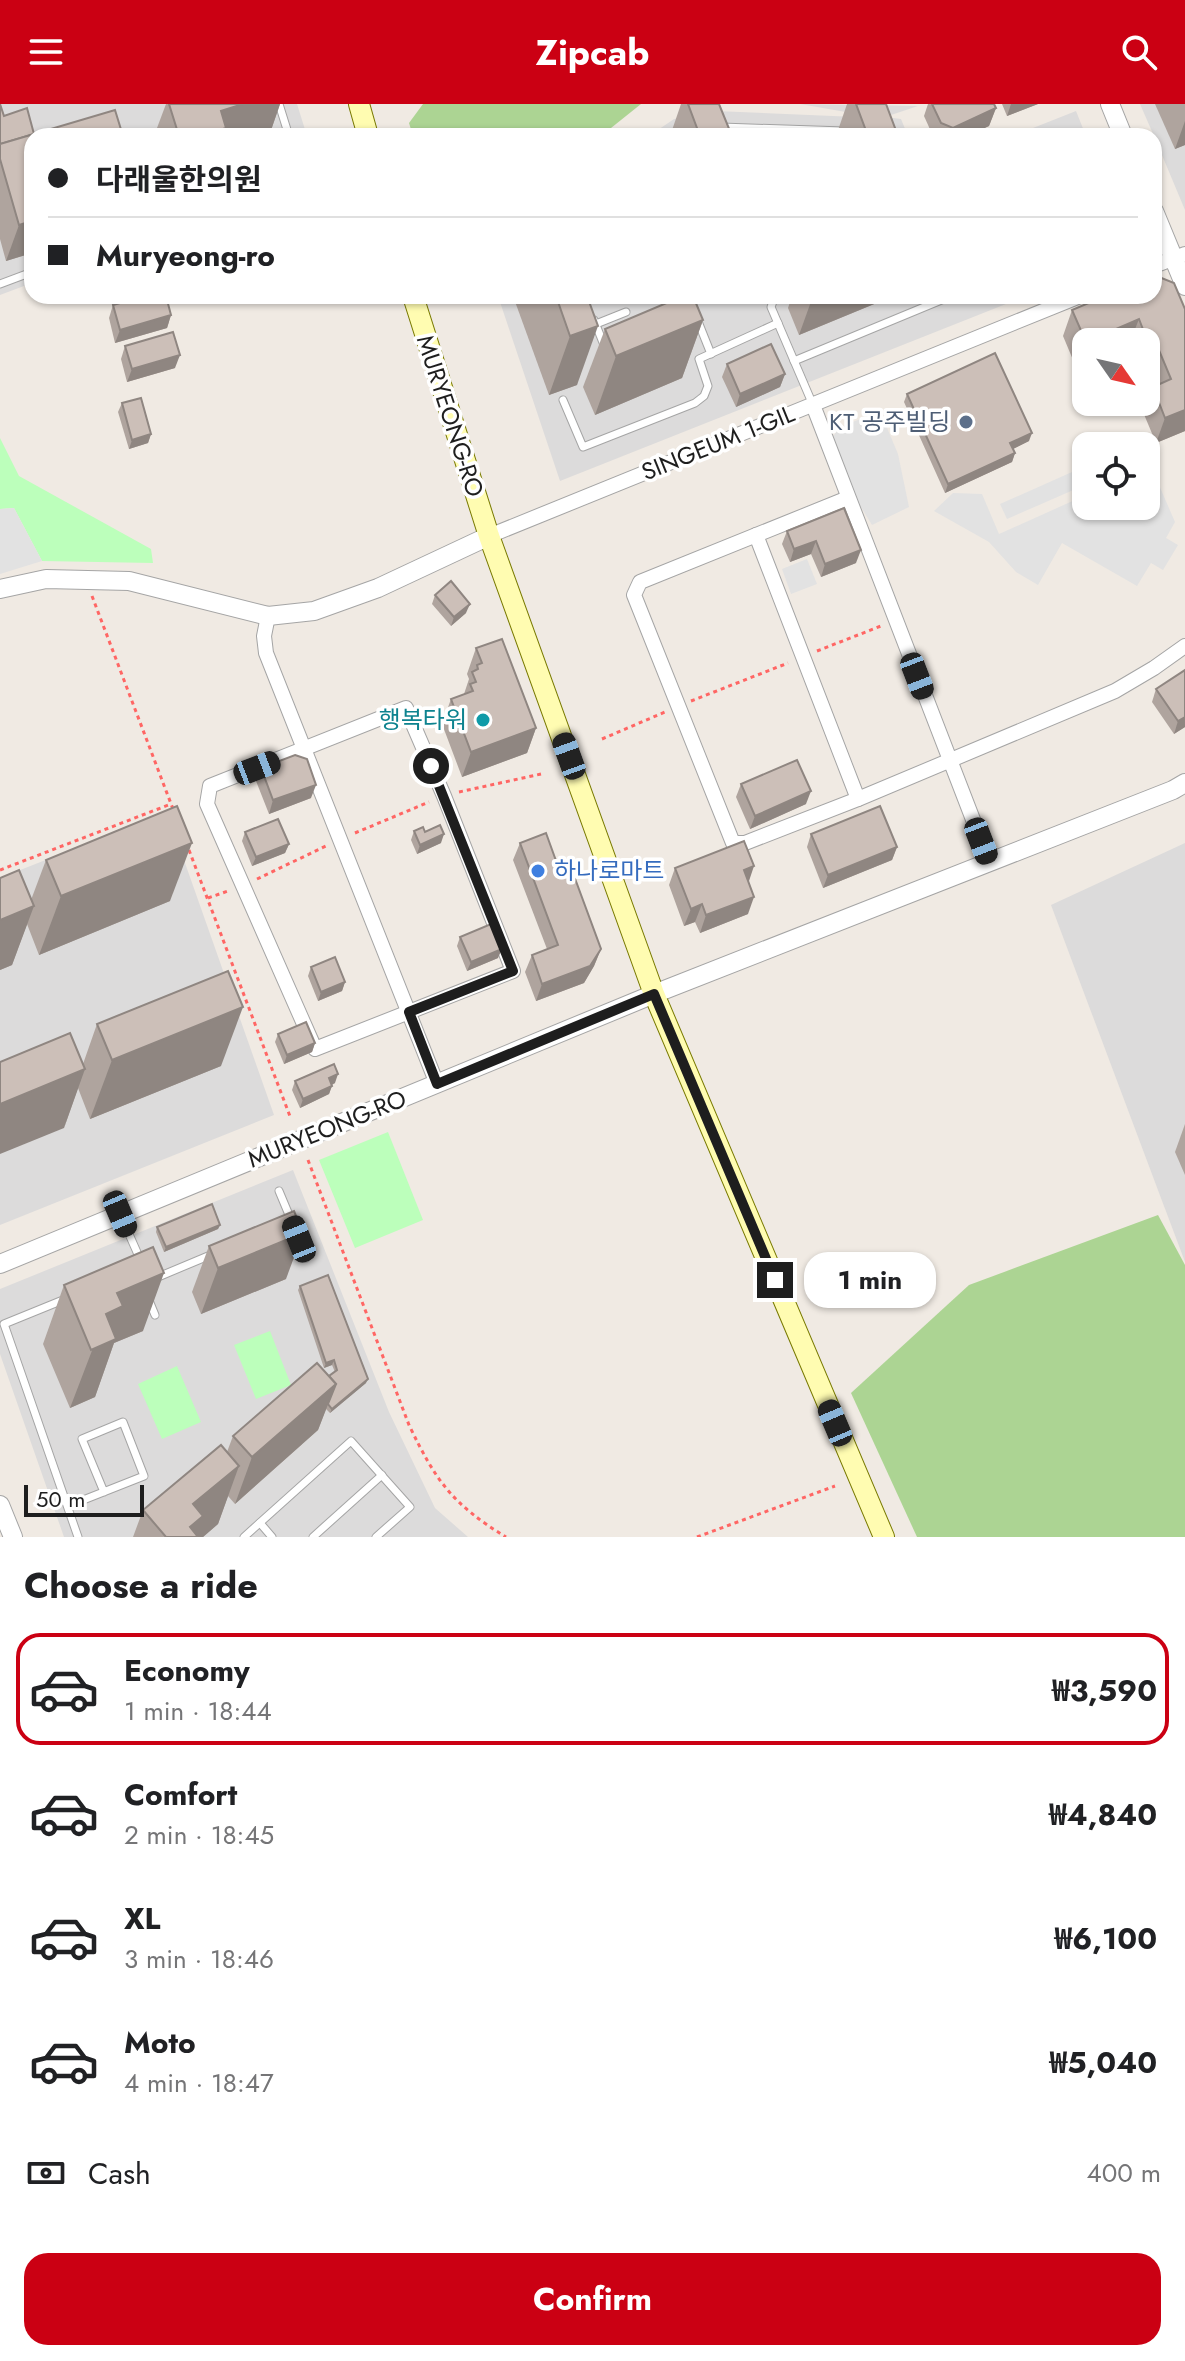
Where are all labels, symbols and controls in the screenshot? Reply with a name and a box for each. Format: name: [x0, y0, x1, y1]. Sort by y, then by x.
text: Zipcab: [536, 26, 649, 78]
icon: menu: [24, 30, 68, 74]
icon: search: [1117, 30, 1161, 74]
text: 다래울한의원: [96, 158, 262, 201]
text: Muryeong-ro: [96, 234, 275, 277]
north arrow: [1072, 328, 1160, 416]
map controls: [1072, 328, 1160, 520]
street label: MURYEONG-RO: [408, 330, 493, 501]
street label: SINGEUM 1-GIL: [636, 396, 800, 489]
place label: KT 공주빌딩: [829, 404, 950, 439]
marker: KT 공주빌딩: [957, 413, 975, 431]
button: locate: [1072, 432, 1160, 520]
car: [897, 649, 937, 703]
place label: 행복타워: [379, 702, 467, 737]
marker: 행복타워: [474, 711, 492, 729]
car: [550, 729, 588, 783]
car: [230, 748, 284, 788]
route start: [413, 748, 449, 784]
car: [961, 814, 1001, 868]
place label: 하나로마트: [554, 853, 664, 888]
marker: 하나로마트: [529, 862, 547, 880]
street label: MURYEONG-RO: [242, 1081, 411, 1176]
car: [100, 1187, 140, 1241]
car: [279, 1212, 319, 1266]
callout: 1 min: [803, 1252, 935, 1308]
text: 1 min: [838, 1261, 902, 1299]
route end: [757, 1262, 793, 1298]
car: [815, 1396, 855, 1450]
scale bar: [24, 1481, 144, 1517]
text: 50 m: [36, 1483, 85, 1515]
text: Choose a ride: [24, 1559, 258, 1611]
text: Economy: [124, 1649, 250, 1692]
icon: car: [28, 1653, 100, 1725]
text: ₩3,590: [1052, 1669, 1157, 1712]
text: 1 min · 18:44: [124, 1692, 272, 1730]
text: Comfort: [124, 1773, 237, 1816]
icon: car: [28, 1777, 100, 1849]
text: ₩4,840: [1049, 1793, 1157, 1836]
text: 2 min · 18:45: [124, 1816, 274, 1854]
text: XL: [124, 1897, 160, 1940]
icon: car: [28, 1901, 100, 1973]
text: ₩6,100: [1055, 1917, 1157, 1960]
text: 3 min · 18:46: [124, 1940, 274, 1978]
text: Moto: [124, 2021, 196, 2064]
icon: car: [28, 2025, 100, 2097]
text: ₩5,040: [1050, 2041, 1157, 2084]
text: 4 min · 18:47: [124, 2064, 274, 2102]
icon: cash: [24, 2151, 68, 2195]
text: Cash: [88, 2152, 151, 2195]
text: 400 m: [1087, 2154, 1161, 2192]
button: Confirm: [24, 2253, 1161, 2345]

